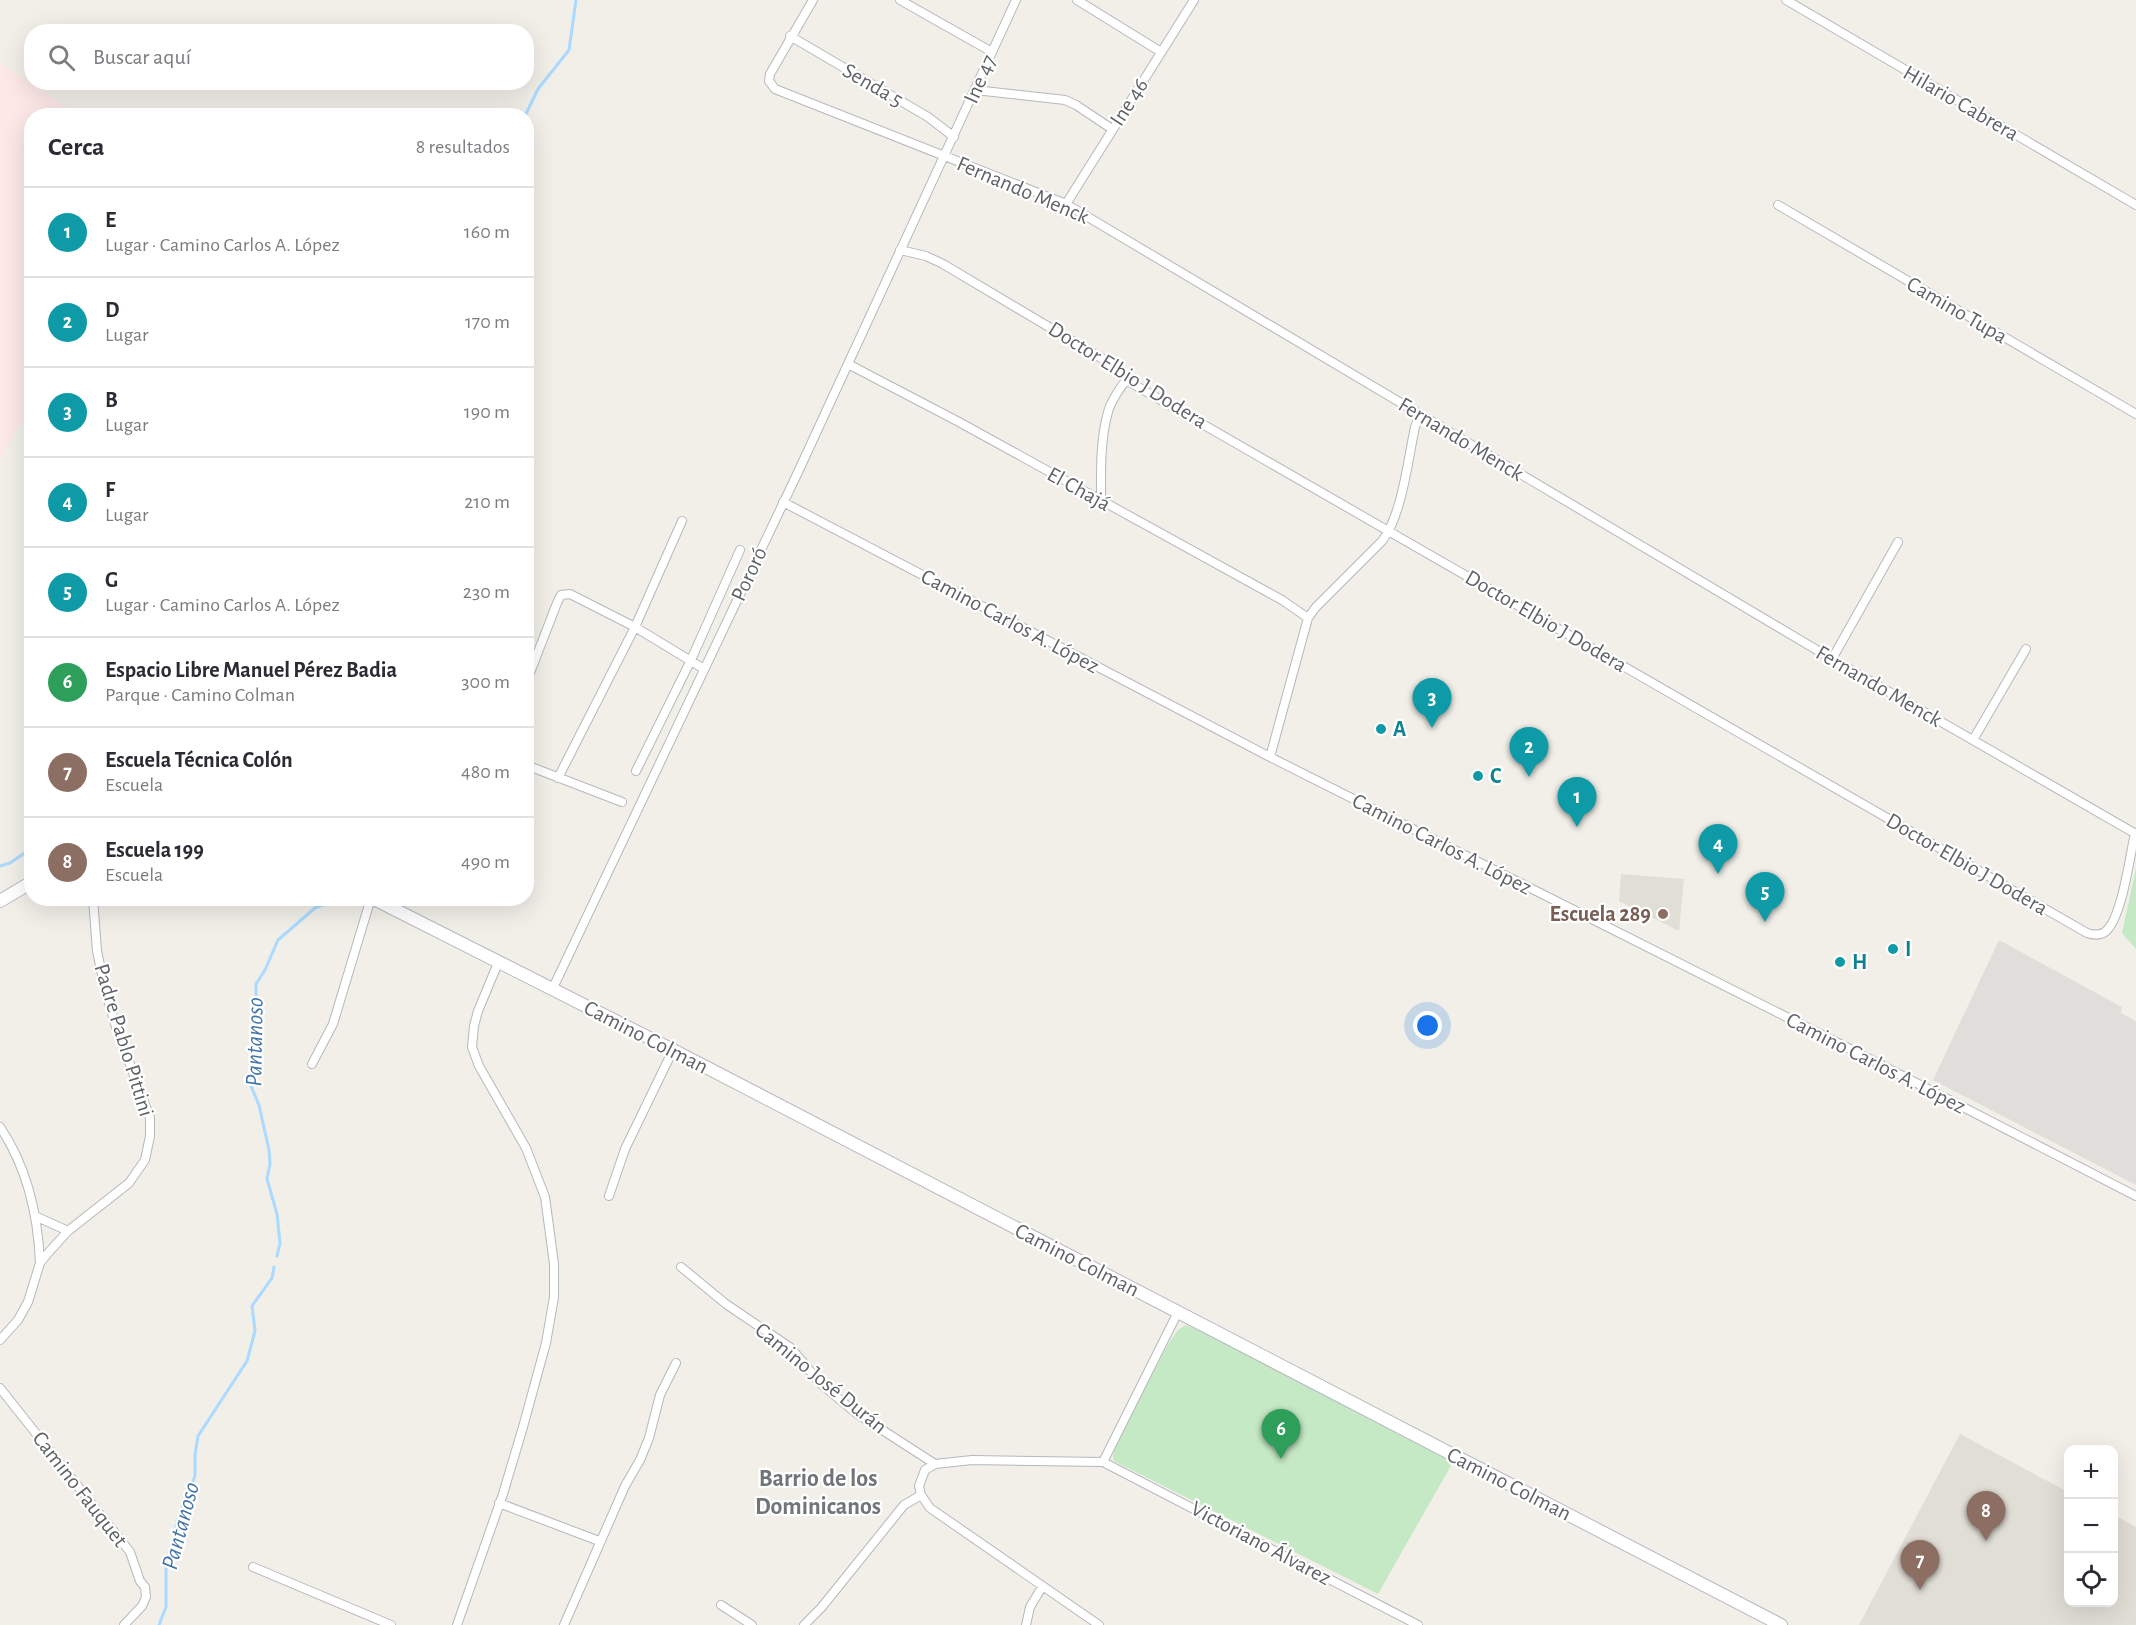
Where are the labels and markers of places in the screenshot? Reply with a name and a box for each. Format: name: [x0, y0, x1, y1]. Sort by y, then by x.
pin: 3: [1412, 678, 1452, 728]
place label: A: [1393, 718, 1406, 740]
marker: A: [1374, 722, 1388, 736]
pin: 2: [1510, 728, 1549, 777]
place label: C: [1490, 765, 1502, 787]
marker: C: [1471, 769, 1485, 783]
pin: 1: [1558, 778, 1596, 827]
pin: 4: [1698, 824, 1738, 874]
pin: 5: [1746, 872, 1784, 922]
place label: Escuela 289: [1550, 903, 1651, 925]
marker: Escuela 289: [1656, 907, 1670, 921]
place label: I: [1905, 938, 1912, 960]
marker: I: [1886, 942, 1900, 956]
place label: H: [1852, 951, 1867, 973]
marker: H: [1833, 955, 1847, 969]
pin: 6: [1262, 1410, 1300, 1459]
pin: 8: [1966, 1492, 2006, 1541]
pin: 7: [1900, 1540, 1940, 1590]

